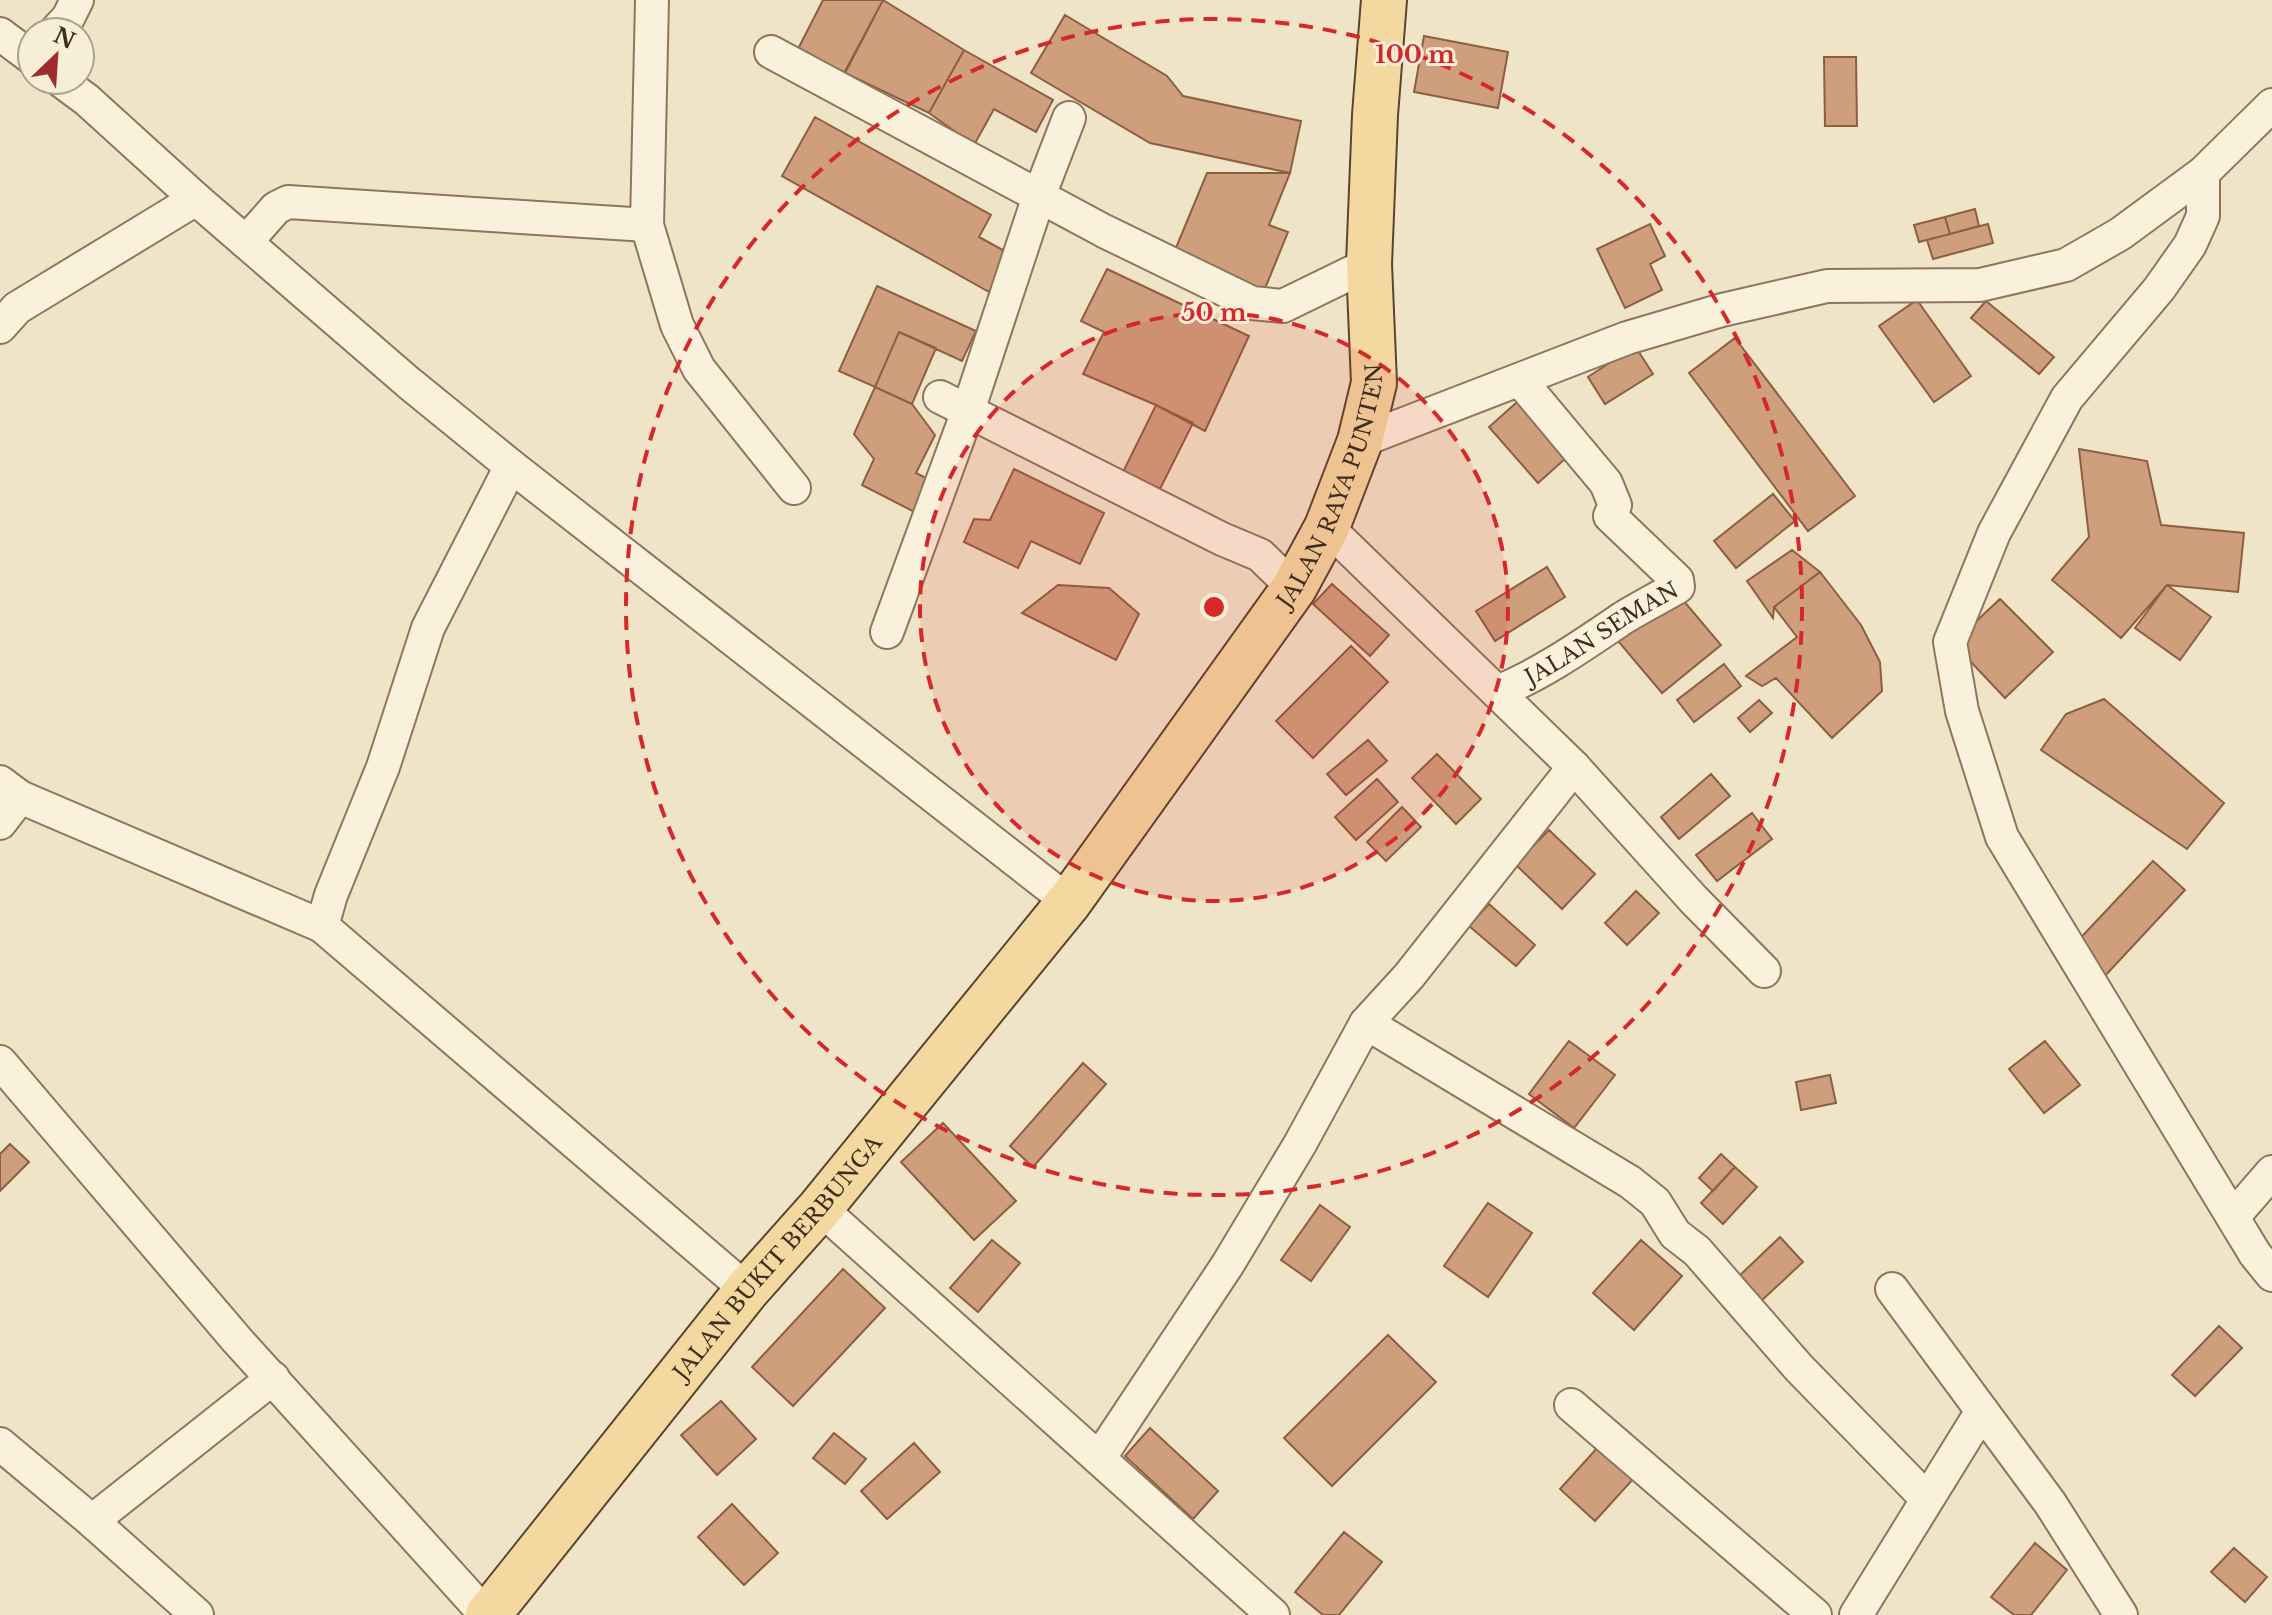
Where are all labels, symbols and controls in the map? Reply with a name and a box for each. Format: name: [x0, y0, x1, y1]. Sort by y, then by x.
north arrow: [16, 16, 96, 96]
text: N: [49, 22, 80, 55]
text: 100 m: [1375, 40, 1455, 69]
text: 50 m: [1181, 298, 1247, 327]
street label: JALAN RAYA PUNTEN: [1269, 363, 1388, 616]
street label: JALAN SEMAN: [1518, 576, 1683, 692]
centre of rings: [1200, 593, 1228, 621]
street label: JALAN BUKIT BERBUNGA: [666, 1129, 888, 1388]

